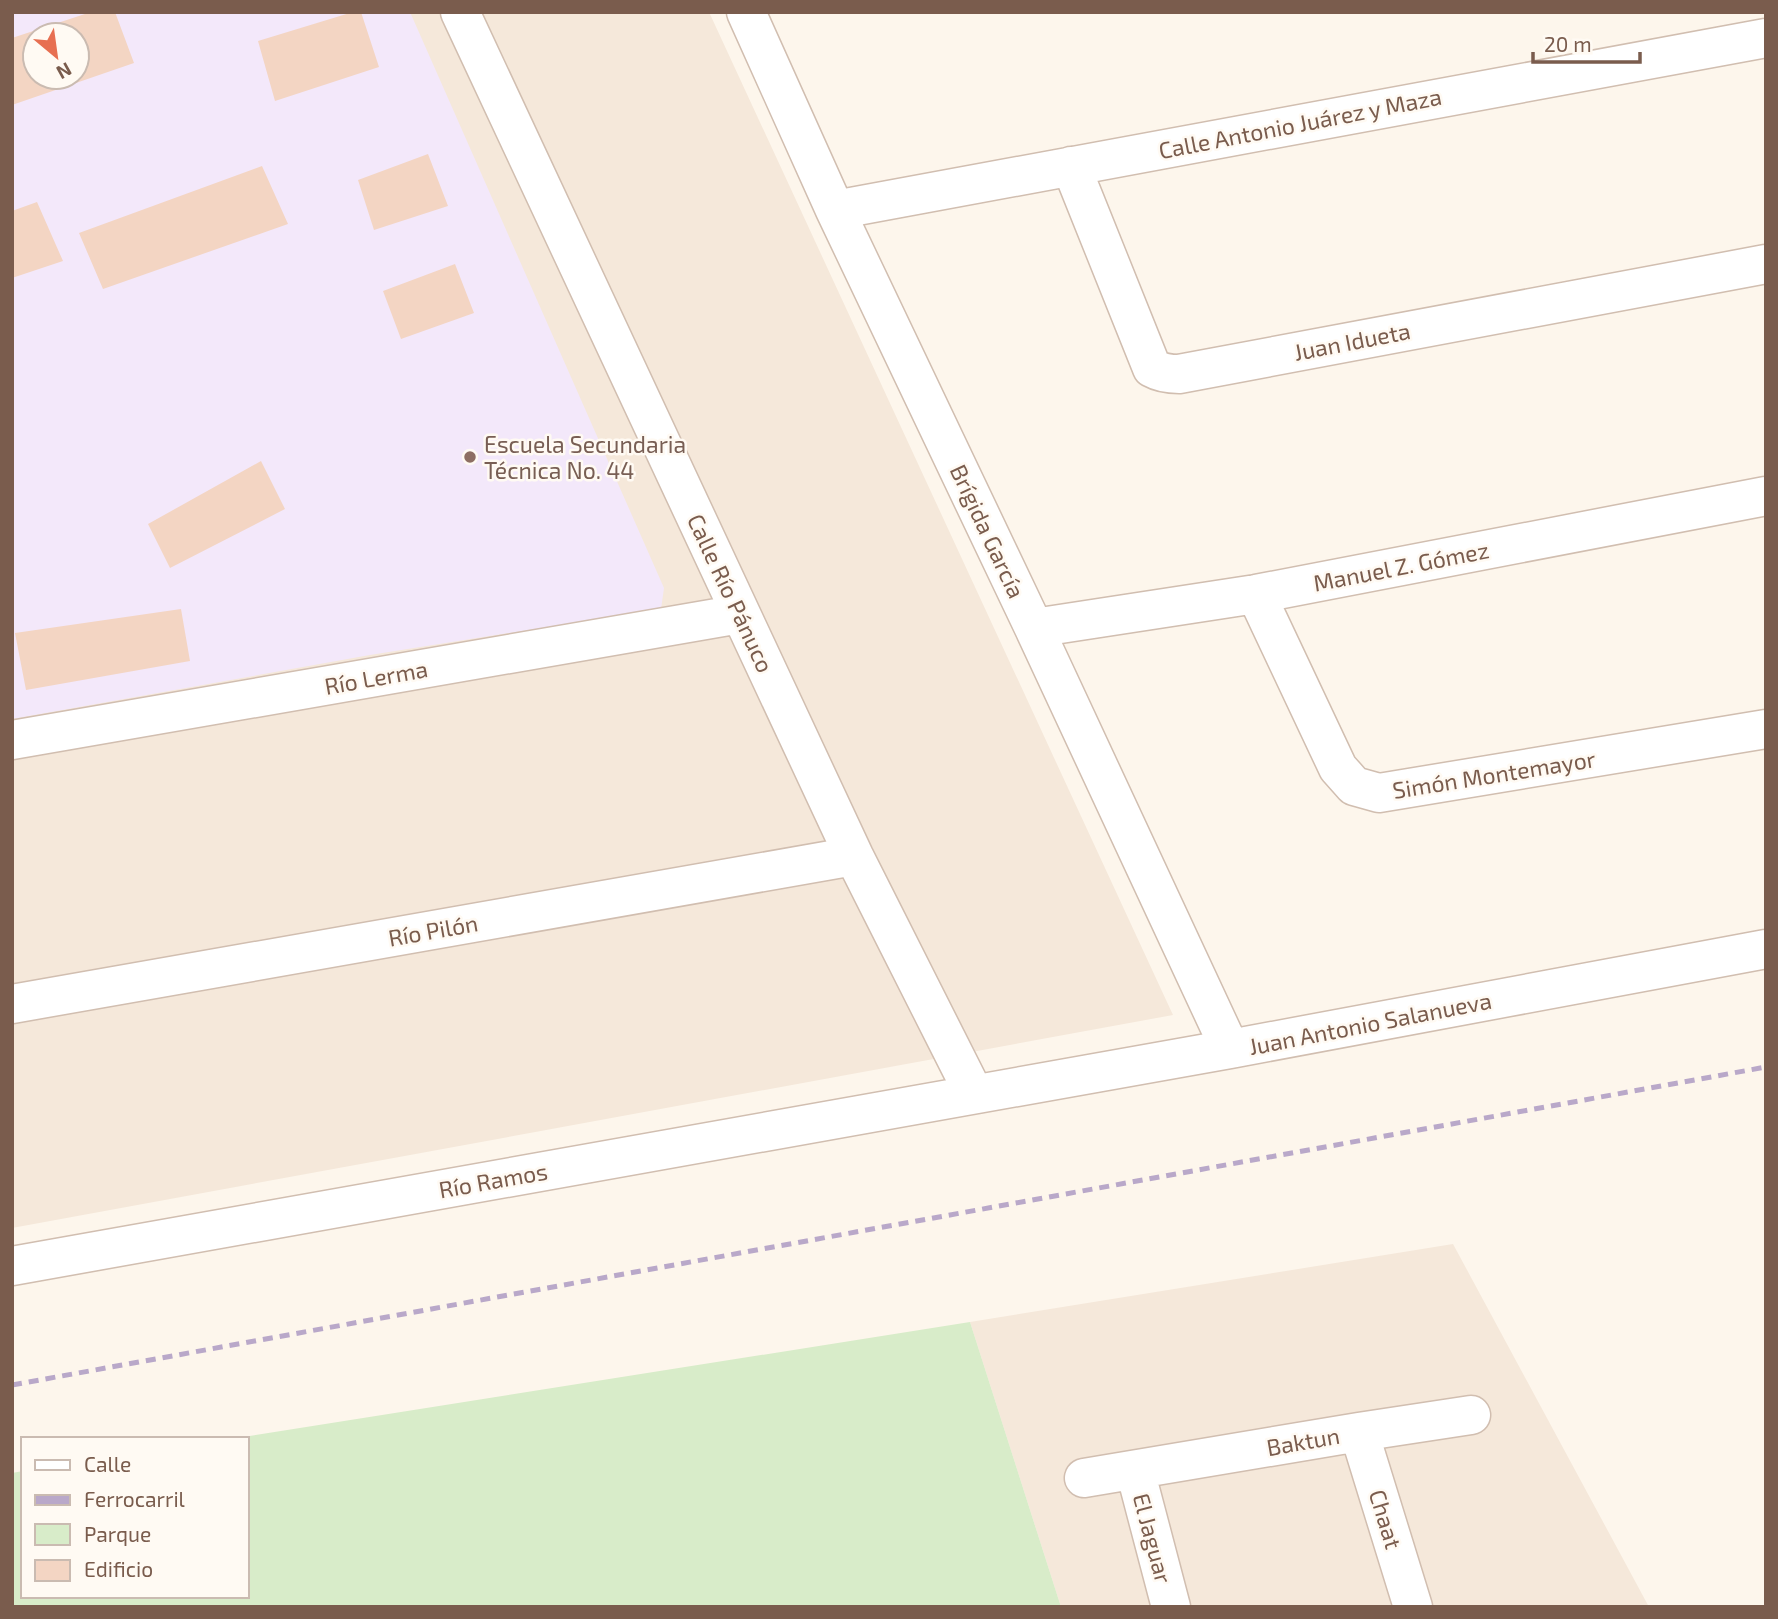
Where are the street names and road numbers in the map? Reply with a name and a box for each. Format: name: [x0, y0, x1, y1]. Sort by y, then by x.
street label: Calle Antonio Juárez y Maza: [1156, 82, 1444, 164]
street label: Juan Idueta: [1291, 316, 1413, 366]
street label: Brígida García: [945, 460, 1031, 602]
street label: Calle Río Pánuco: [682, 509, 780, 677]
street label: Manuel Z. Gómez: [1311, 535, 1491, 597]
street label: Río Lerma: [322, 654, 430, 700]
street label: Simón Montemayor: [1391, 744, 1597, 804]
street label: Río Pilón: [386, 908, 480, 952]
street label: Juan Antonio Salanueva: [1246, 986, 1494, 1060]
street label: Río Ramos: [436, 1157, 550, 1203]
street label: Baktun: [1264, 1421, 1342, 1461]
street label: Chaat: [1364, 1486, 1408, 1552]
street label: El Jaguar: [1128, 1490, 1178, 1586]

